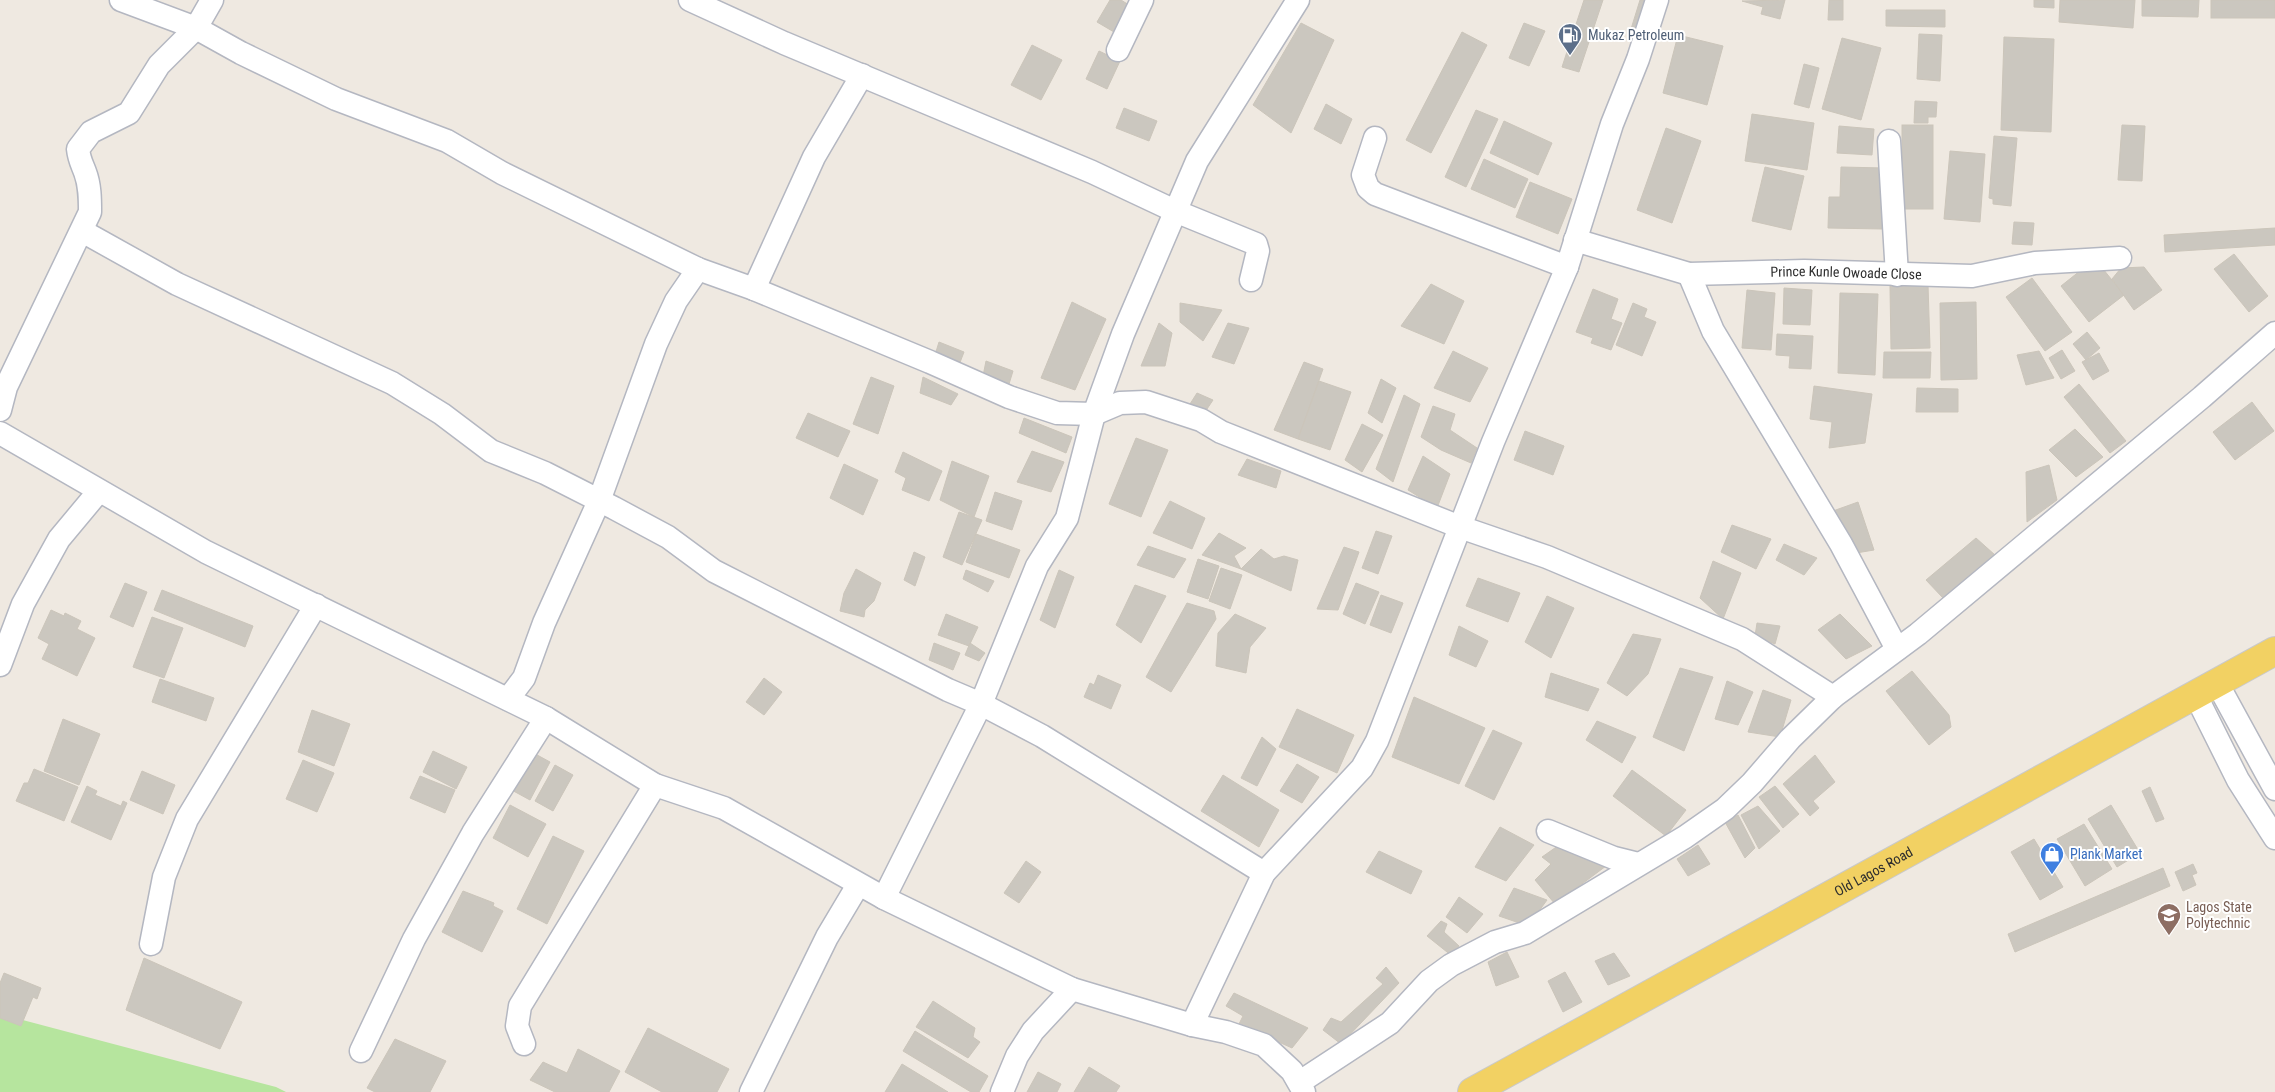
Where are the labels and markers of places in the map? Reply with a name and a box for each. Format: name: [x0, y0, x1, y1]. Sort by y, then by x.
fuel station icon: Mukaz Petroleum: [1557, 22, 1583, 56]
place label: Mukaz Petroleum: [1588, 27, 1684, 43]
shop icon: Plank Market: [2039, 841, 2065, 875]
place label: Plank Market: [2070, 846, 2142, 862]
place label: Lagos State Polytechnic: [2186, 899, 2252, 931]
school or university icon: Lagos State Polytechnic: [2156, 902, 2182, 936]

